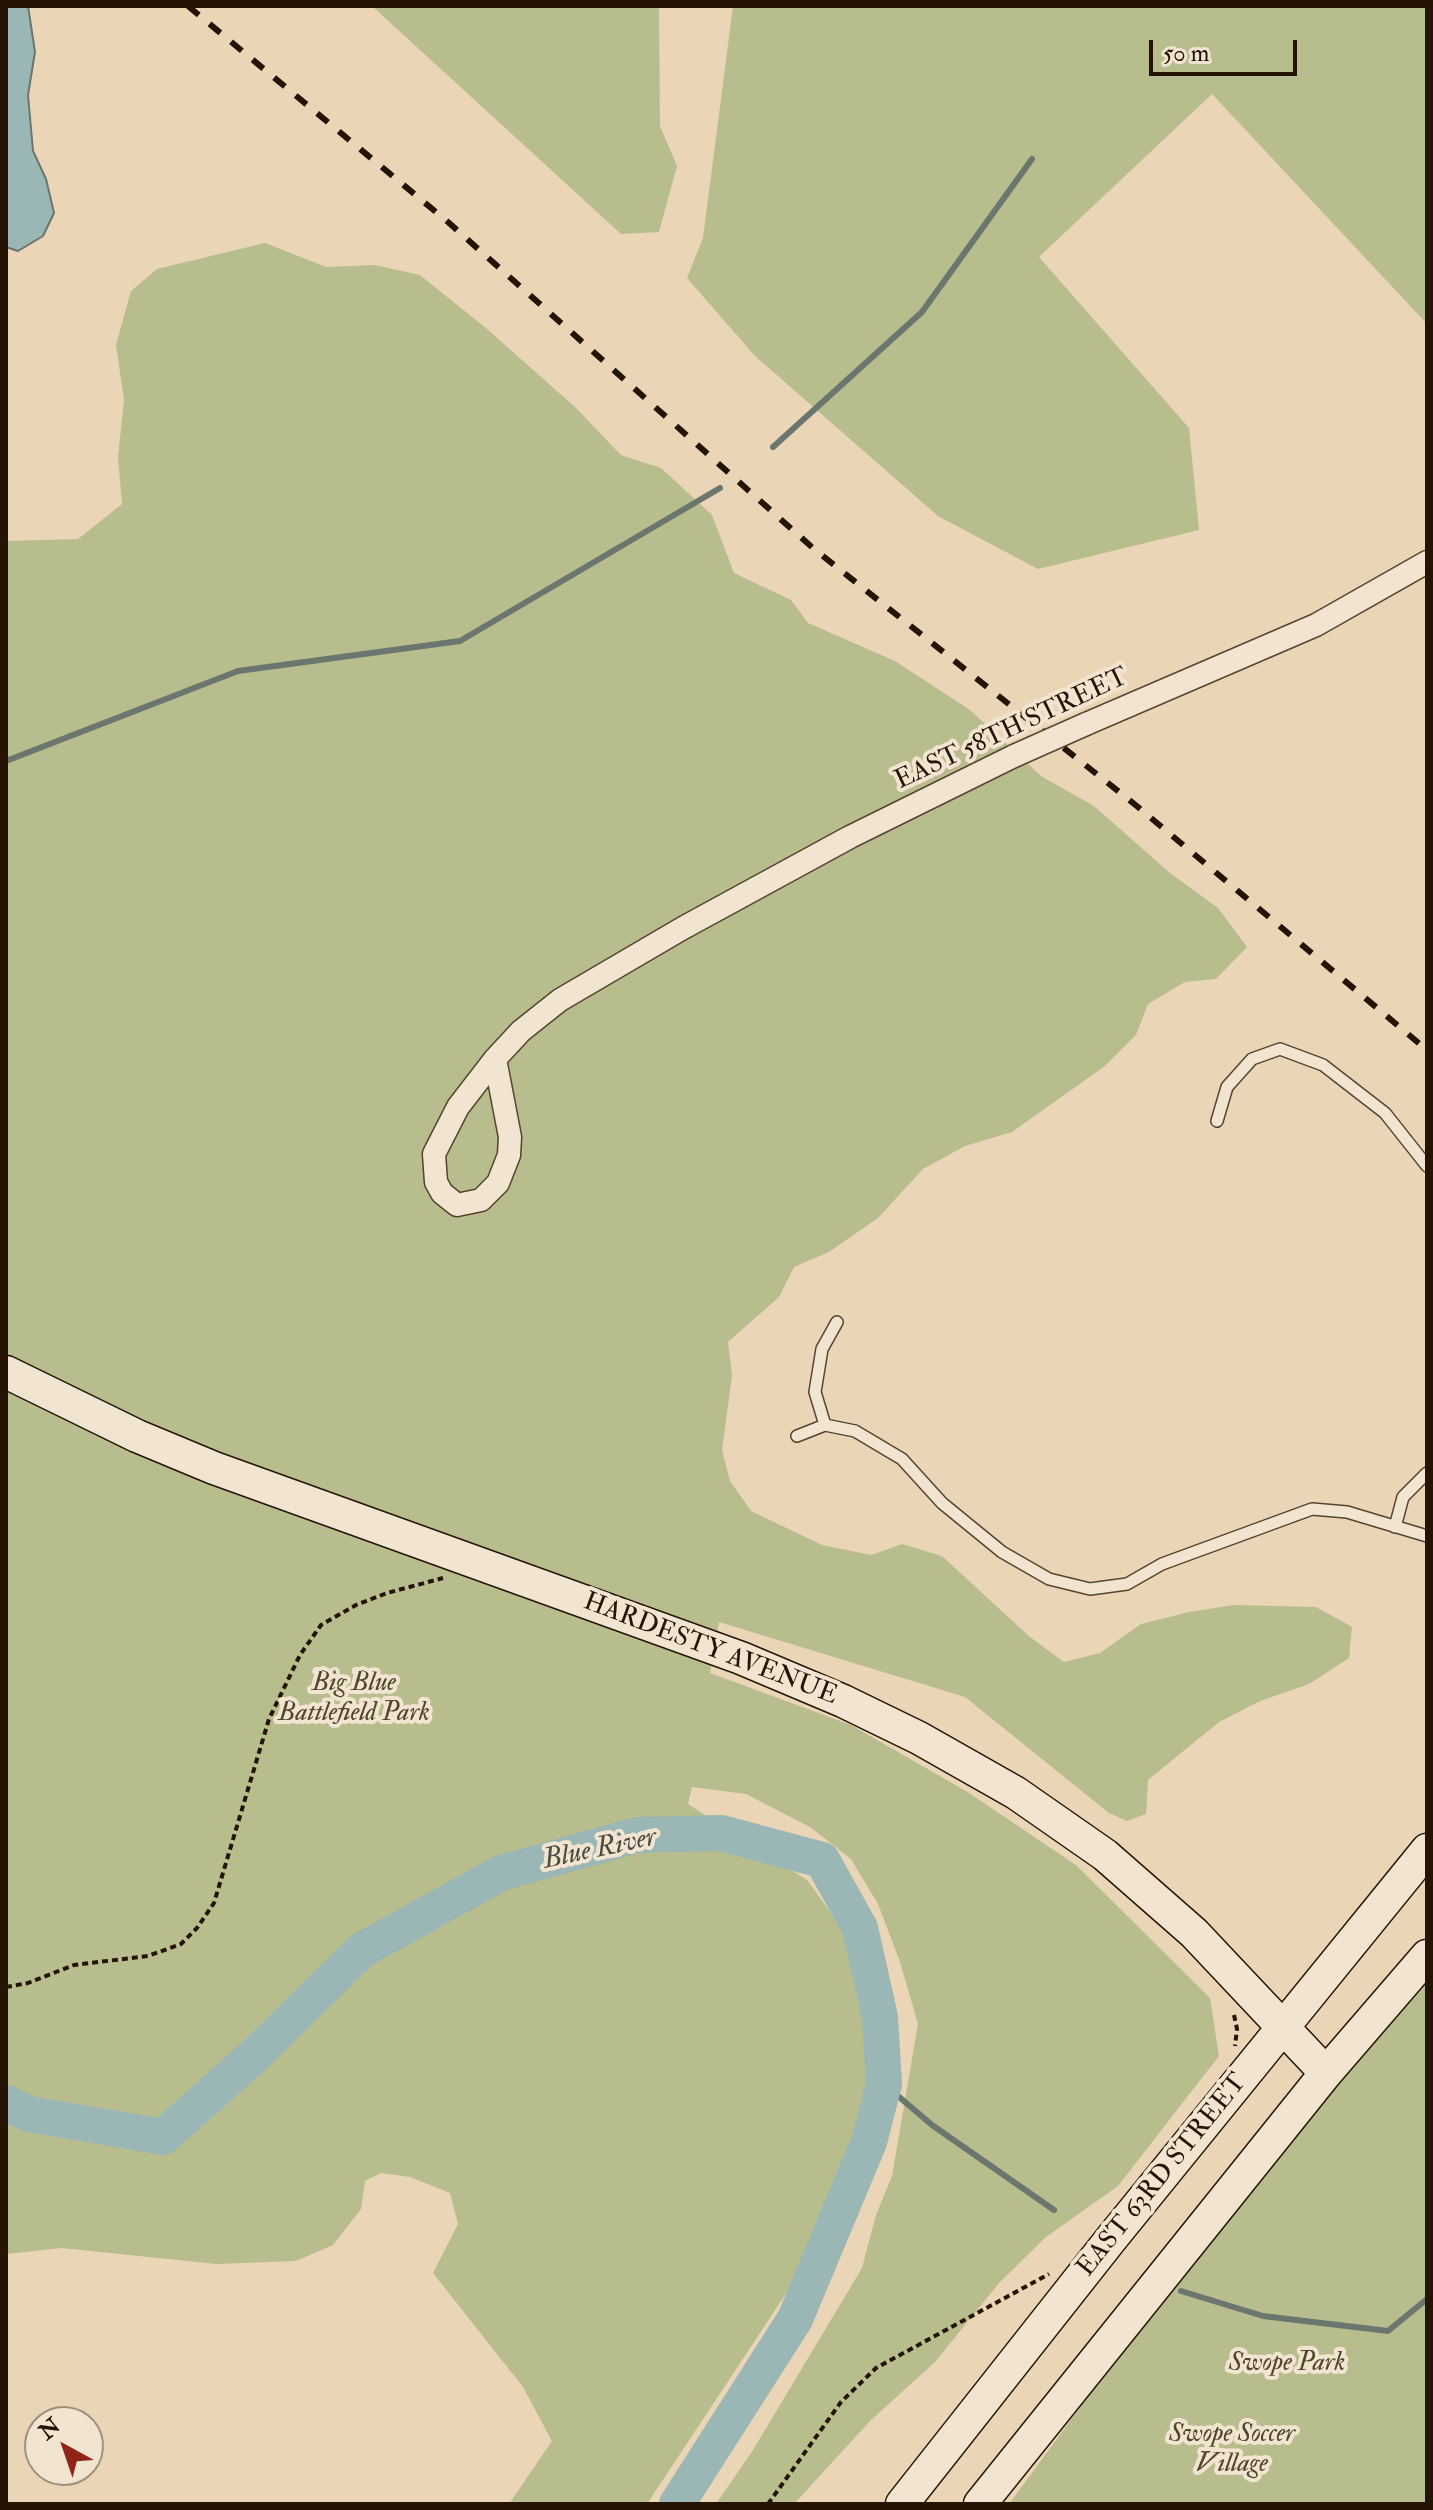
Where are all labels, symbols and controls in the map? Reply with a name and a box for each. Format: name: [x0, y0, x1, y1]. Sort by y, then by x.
scale bar: [1153, 24, 1301, 74]
text: 50 m: [1163, 38, 1209, 69]
street label: EAST 58TH STREET: [891, 662, 1133, 798]
street label: HARDESTY AVENUE: [579, 1587, 841, 1713]
park label: Big Blue Battlefield Park: [278, 1668, 430, 1730]
water label: Blue River: [540, 1822, 660, 1878]
street label: EAST 63RD STREET: [1072, 2068, 1254, 2284]
park label: Swope Park: [1229, 2348, 1345, 2380]
north arrow: [24, 2406, 104, 2486]
text: N: [33, 2412, 66, 2446]
park label: Swope Soccer Village: [1169, 2419, 1295, 2480]

